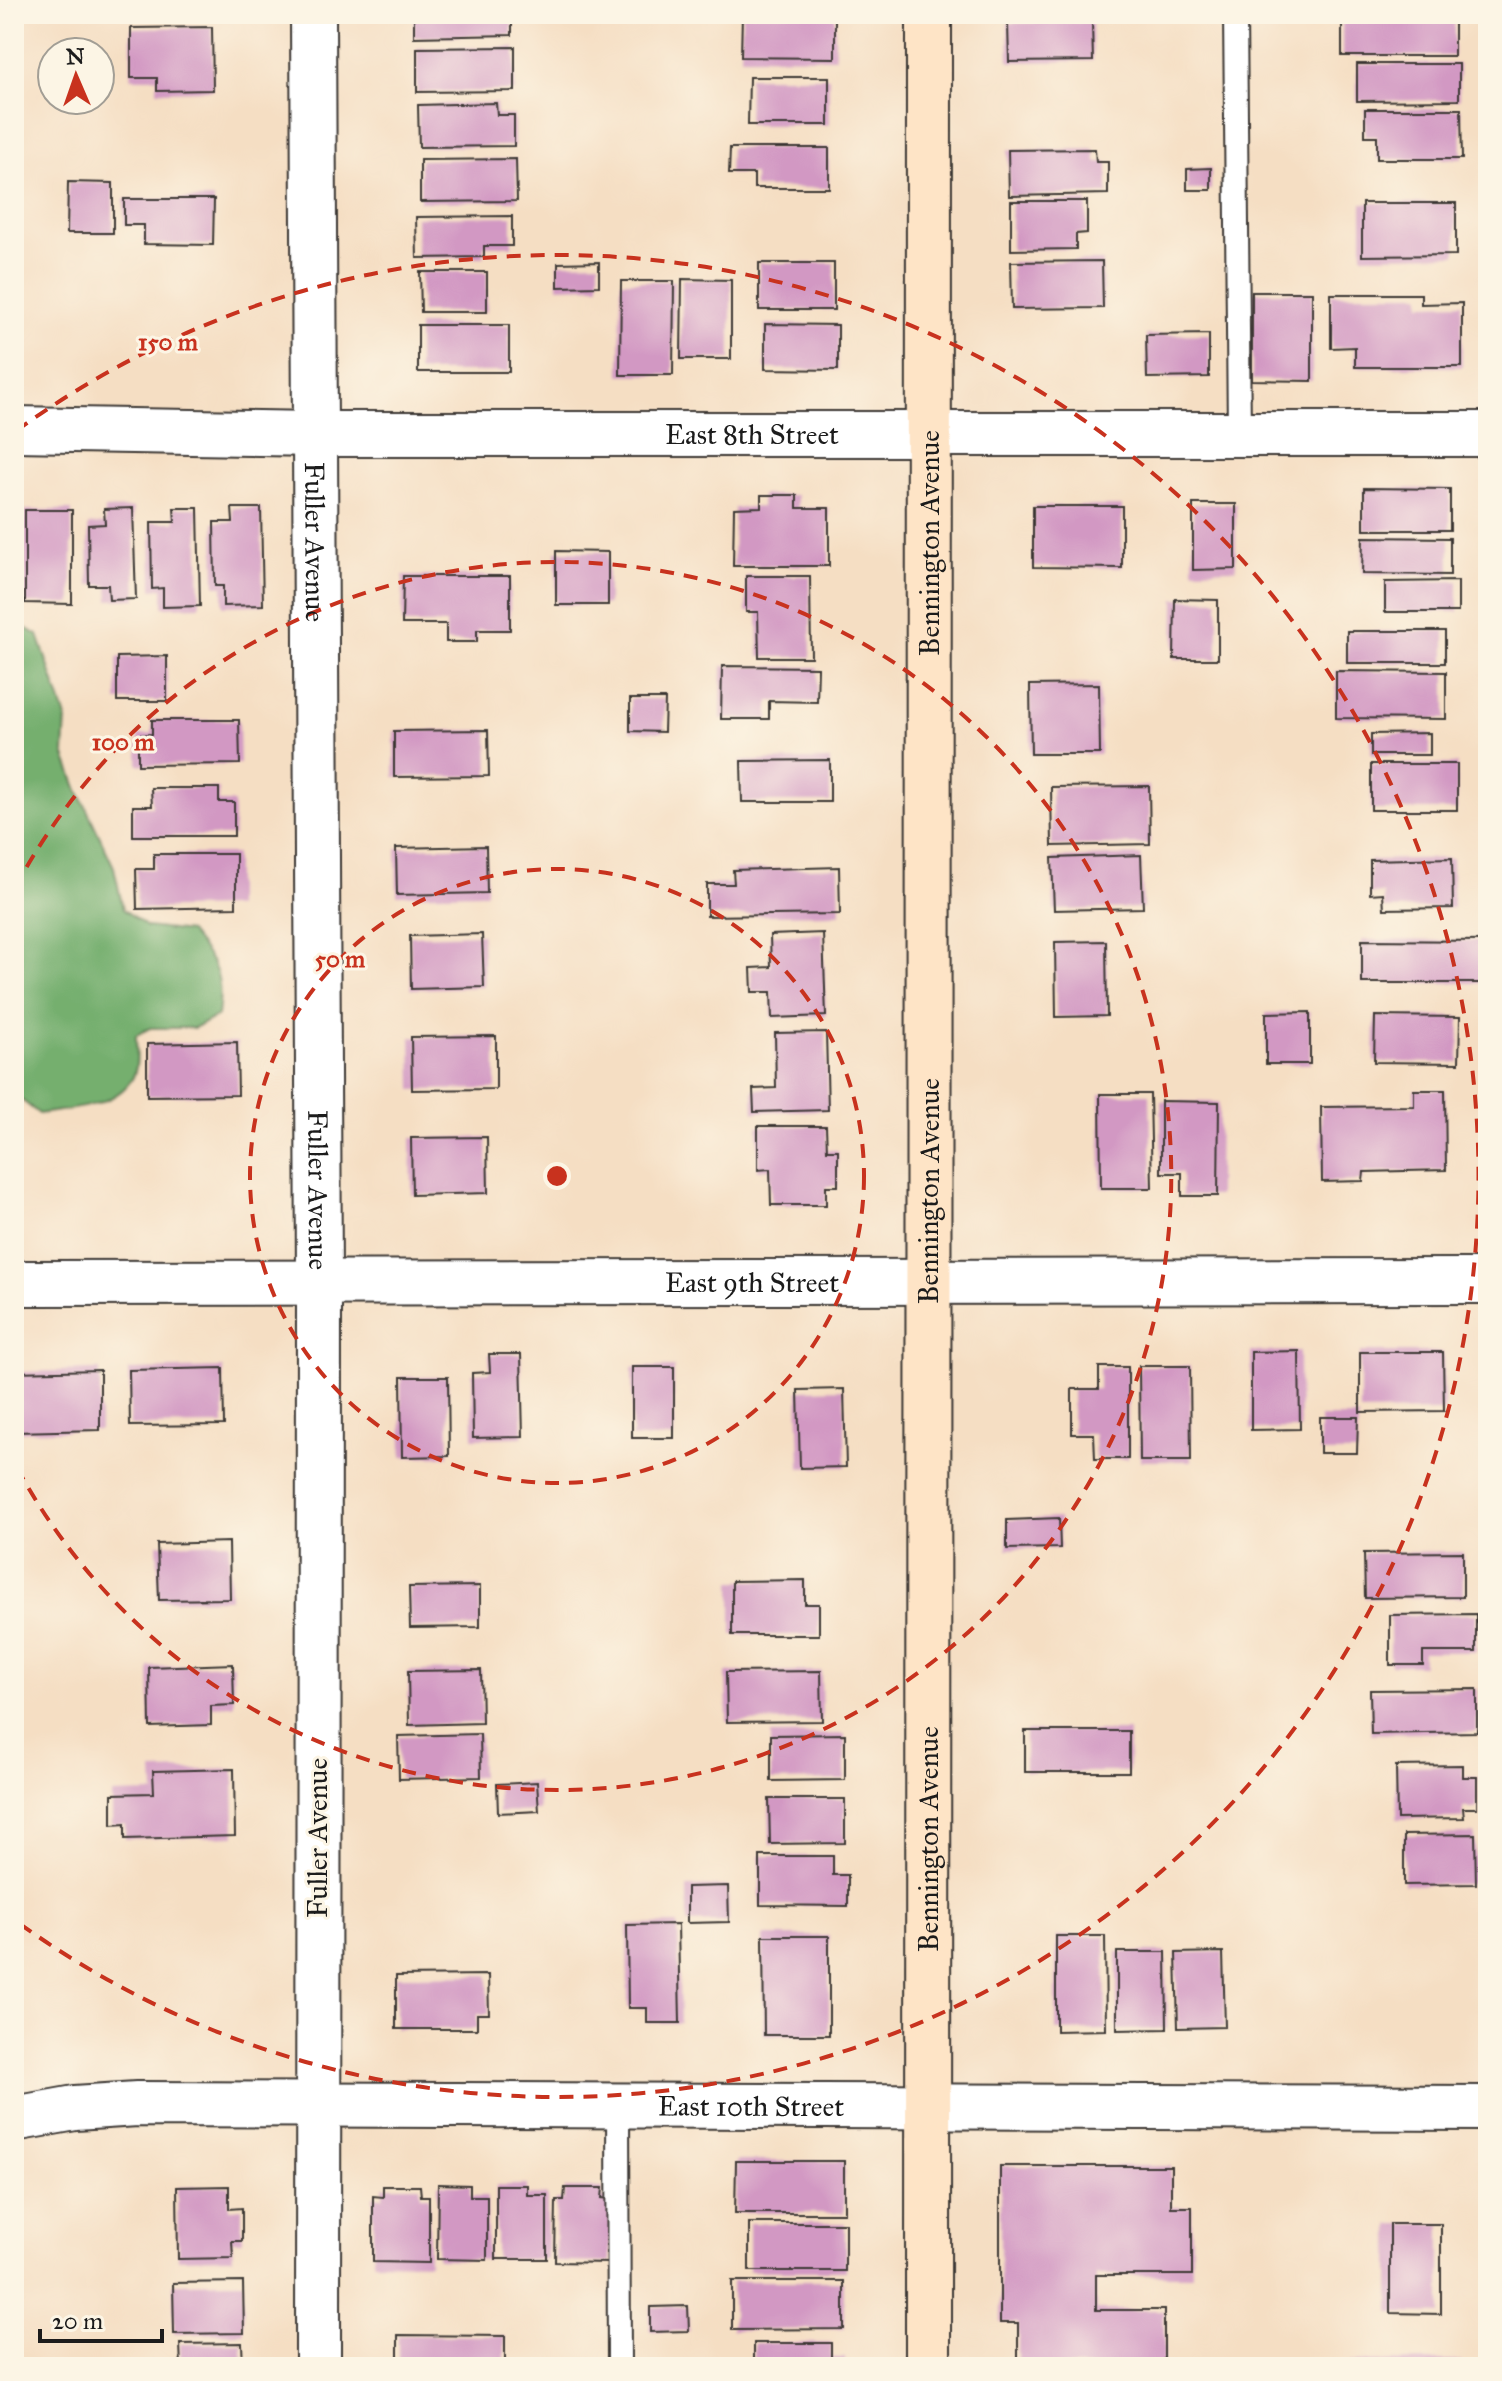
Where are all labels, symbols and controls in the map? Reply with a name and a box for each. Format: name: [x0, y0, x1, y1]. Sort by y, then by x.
north arrow: [36, 36, 116, 116]
text: N: [66, 43, 85, 70]
text: 150 m: [138, 327, 199, 357]
street label: East 8th Street: [665, 417, 839, 452]
street label: Bennington Avenue: [911, 430, 946, 656]
street label: Fuller Avenue: [298, 462, 333, 622]
text: 100 m: [92, 727, 155, 757]
text: 50 m: [315, 944, 366, 974]
street label: Bennington Avenue: [911, 1078, 946, 1304]
street label: Fuller Avenue: [301, 1110, 336, 1270]
centre of rings: [543, 1162, 571, 1190]
street label: East 9th Street: [665, 1264, 839, 1300]
street label: Bennington Avenue: [911, 1726, 946, 1952]
street label: Fuller Avenue: [300, 1758, 335, 1918]
street label: East 10th Street: [658, 2088, 844, 2124]
scale bar: [40, 2293, 162, 2343]
text: 20 m: [52, 2306, 103, 2336]

